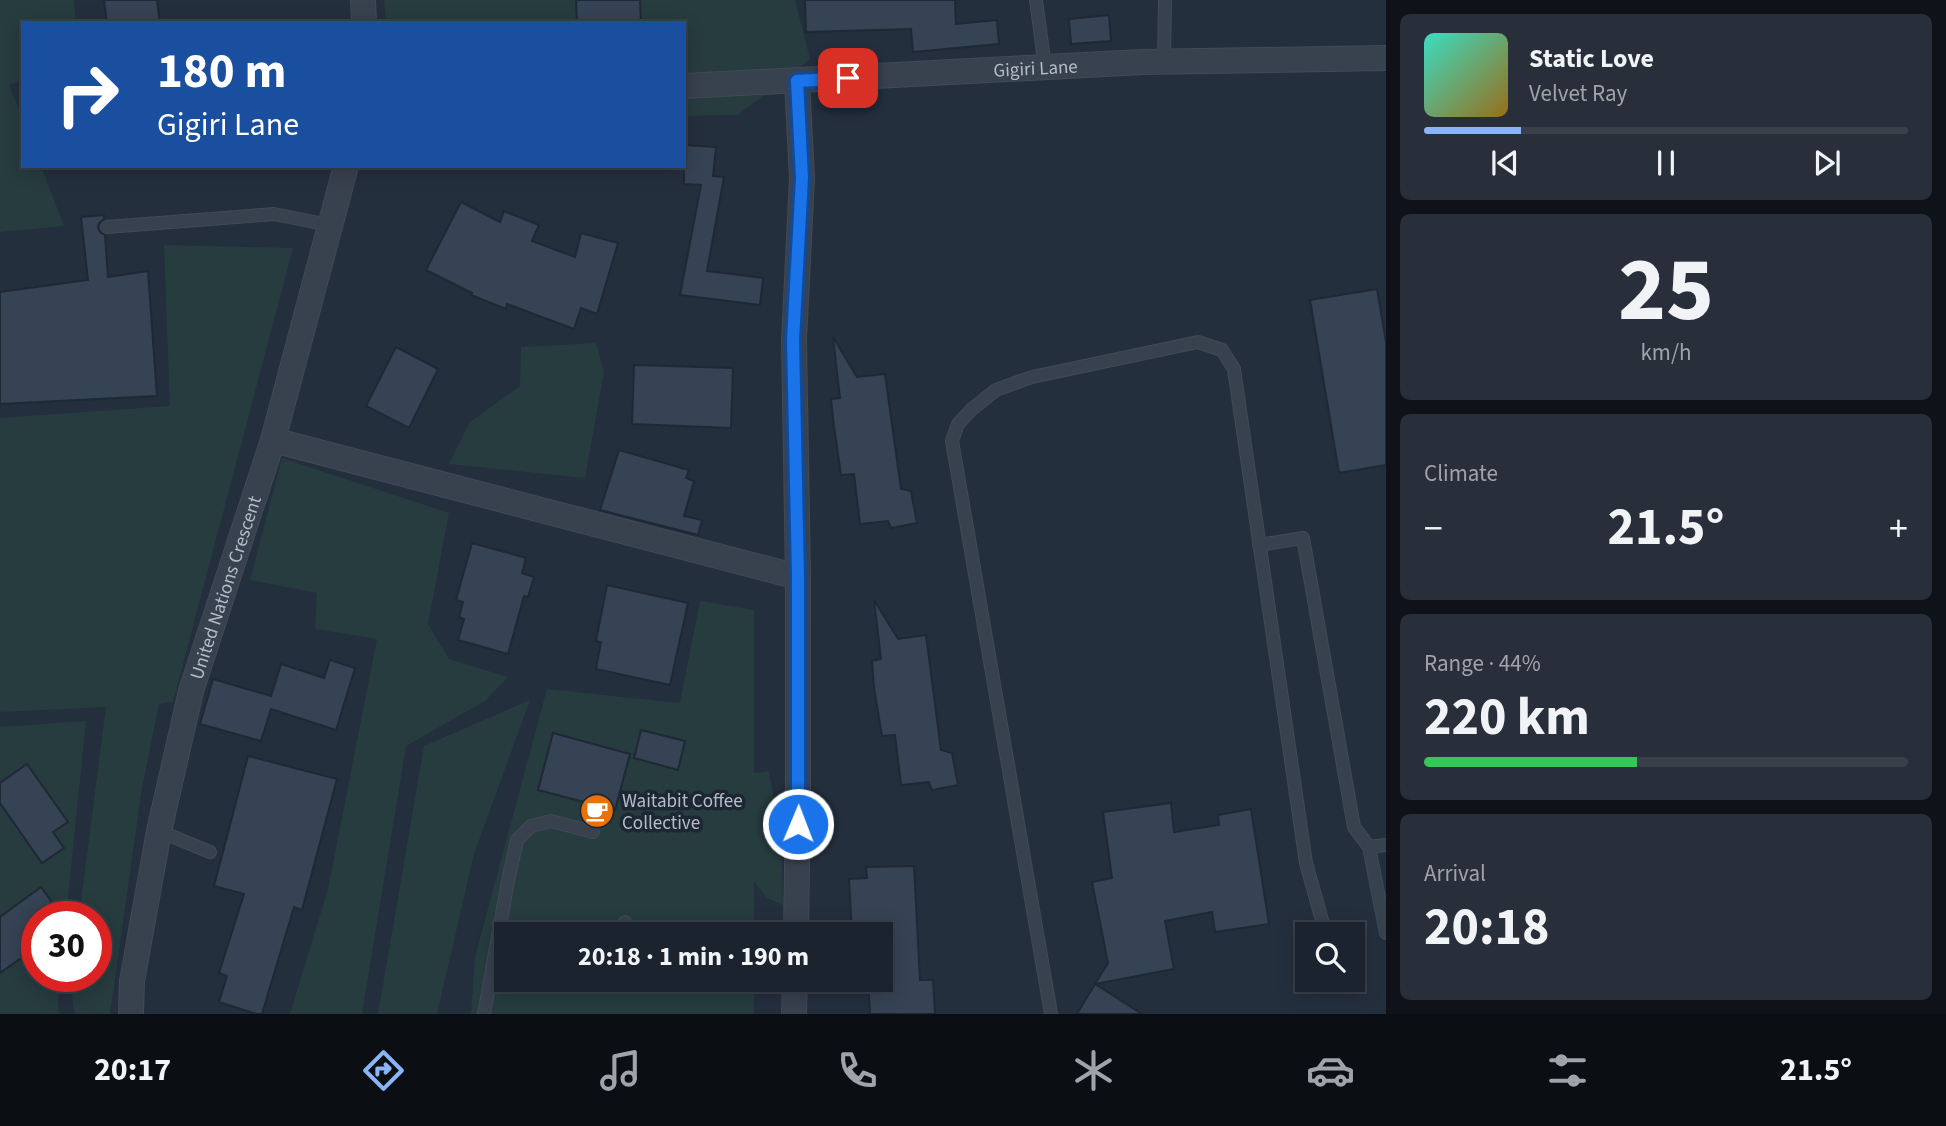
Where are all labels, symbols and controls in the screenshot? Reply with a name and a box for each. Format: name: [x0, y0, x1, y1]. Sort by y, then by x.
text: 180 m: [157, 37, 286, 107]
text: Static Love: [1529, 40, 1654, 77]
pin: [818, 48, 878, 108]
icon: right: [42, 49, 133, 140]
street label: Gigiri Lane: [993, 53, 1078, 85]
icon: arrive: [829, 59, 867, 97]
text: Velvet Ray: [1529, 77, 1627, 110]
text: Gigiri Lane: [157, 102, 299, 148]
icon: previous: [1486, 144, 1524, 182]
icon: pause: [1647, 144, 1685, 182]
icon: next: [1808, 144, 1846, 182]
text: 25: [1618, 226, 1714, 355]
text: km/h: [1640, 336, 1692, 369]
text: Climate: [1424, 457, 1498, 490]
text: 21.5°: [1608, 491, 1724, 565]
street label: United Nations Crescent: [184, 492, 269, 683]
text: −: [1424, 502, 1443, 556]
text: +: [1889, 502, 1908, 556]
text: Range · 44%: [1424, 647, 1541, 680]
text: 220 km: [1424, 681, 1590, 755]
position arrow: [761, 787, 835, 861]
place label: Waitabit Coffee Collective: [622, 788, 743, 837]
cafe icon: Waitabit Coffee Collective: [578, 792, 616, 830]
text: Arrival: [1424, 857, 1486, 890]
text: 20:18: [1424, 891, 1549, 965]
speed limit sign: 30: [21, 901, 112, 992]
map controls: [1295, 922, 1365, 992]
button: search: [1295, 922, 1365, 992]
text: 20:18 · 1 min · 190 m: [578, 938, 809, 975]
icon: directions: [359, 1046, 408, 1095]
icon: music: [596, 1046, 645, 1095]
icon: phone: [833, 1046, 882, 1095]
icon: climate: [1069, 1046, 1118, 1095]
icon: car: [1306, 1046, 1355, 1095]
icon: filters: [1543, 1046, 1592, 1095]
text: 20:17: [94, 1047, 171, 1093]
text: 21.5°: [1780, 1047, 1852, 1093]

